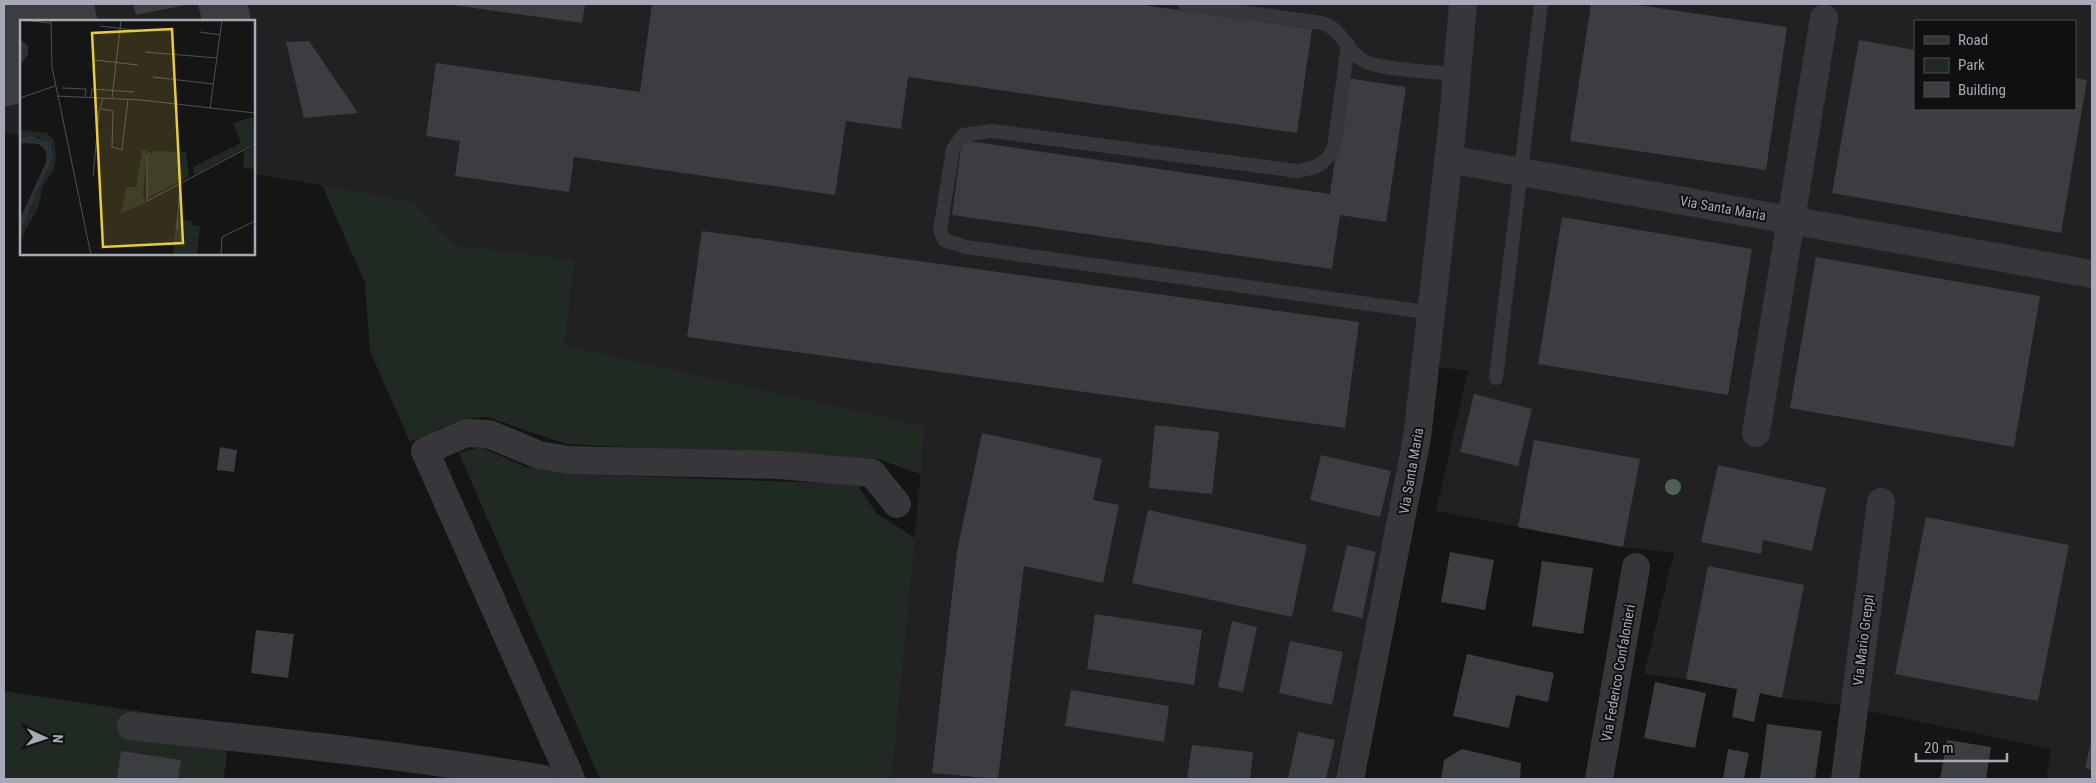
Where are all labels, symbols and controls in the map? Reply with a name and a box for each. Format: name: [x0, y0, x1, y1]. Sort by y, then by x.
inset map: [20, 20, 255, 255]
legend: [1914, 20, 2076, 110]
text: Road: [1958, 31, 1988, 49]
text: Park: [1958, 56, 1985, 74]
text: Building: [1958, 81, 2006, 99]
street label: Via Santa Maria: [1679, 193, 1767, 223]
street label: Via Santa Maria: [1396, 427, 1426, 515]
street label: Via Mario Greppi: [1849, 593, 1877, 687]
street label: Via Federico Confalonieri: [1598, 603, 1638, 743]
north arrow: [20, 713, 70, 763]
scale bar: [1916, 730, 2007, 762]
text: N: [50, 734, 66, 743]
text: 20 m: [1924, 739, 1954, 757]

